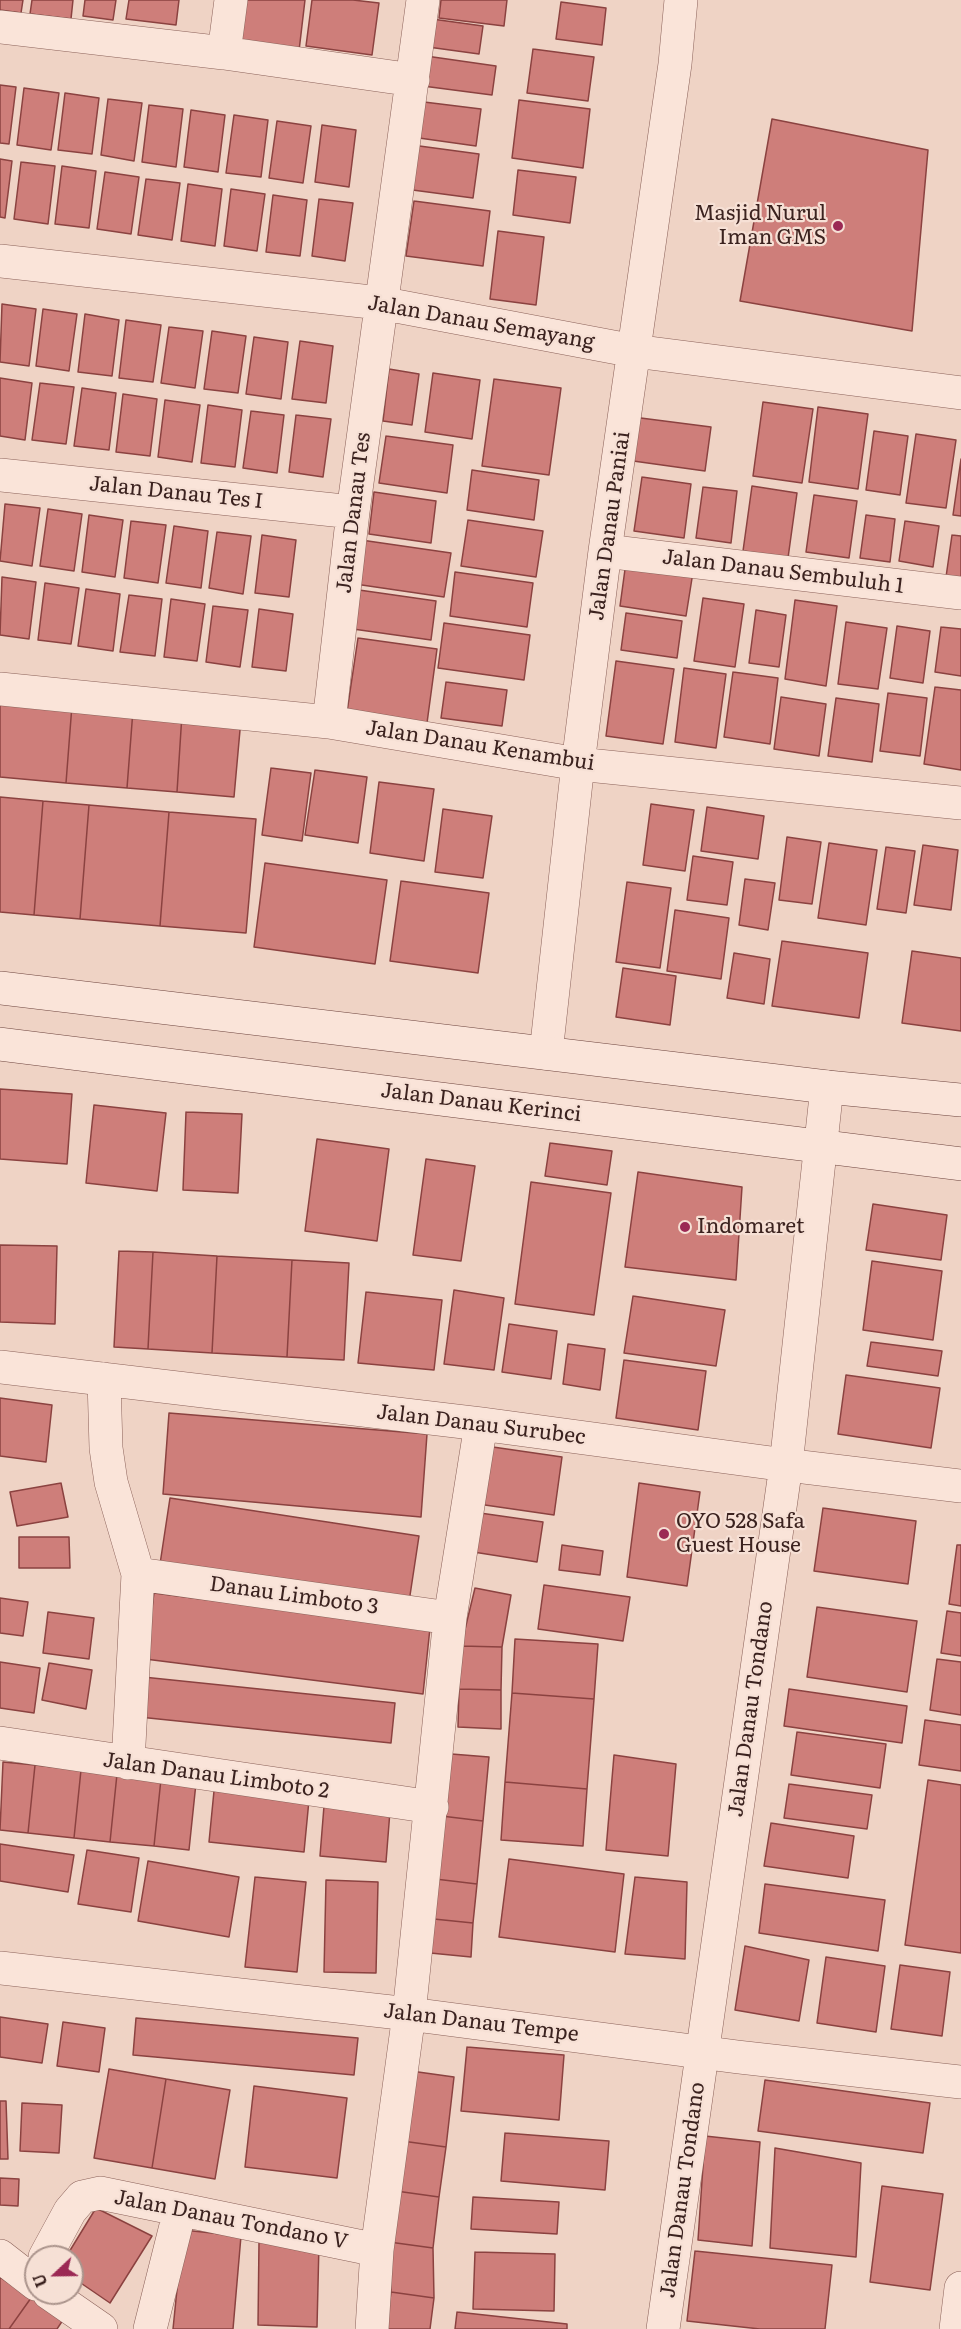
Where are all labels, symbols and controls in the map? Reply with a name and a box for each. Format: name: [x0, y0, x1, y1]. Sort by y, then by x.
place label: Masjid Nurul Iman GMS: [694, 201, 826, 251]
marker: Masjid Nurul Iman GMS: [831, 219, 845, 233]
street label: Jalan Danau Semayang: [366, 291, 596, 355]
street label: Jalan Danau Paniai: [584, 430, 636, 622]
street label: Jalan Danau Tes: [332, 431, 376, 595]
street label: Jalan Danau Tes I: [88, 471, 264, 515]
street label: Jalan Danau Sembuluh 1: [661, 545, 905, 599]
street label: Jalan Danau Kenambui: [364, 715, 596, 777]
street label: Jalan Danau Kerinci: [379, 1078, 583, 1128]
place label: Indomaret: [697, 1214, 804, 1240]
marker: Indomaret: [678, 1220, 692, 1234]
street label: Jalan Danau Surubec: [375, 1400, 587, 1450]
place label: OYO 528 Safa Guest House: [676, 1509, 805, 1559]
marker: OYO 528 Safa Guest House: [657, 1527, 671, 1541]
street label: Danau Limboto 3: [208, 1572, 380, 1620]
street label: Jalan Danau Tondano: [723, 1599, 779, 1819]
street label: Jalan Danau Limboto 2: [101, 1748, 331, 1804]
street label: Jalan Danau Tempe: [382, 1999, 580, 2047]
street label: Jalan Danau Tondano: [655, 2080, 711, 2300]
street label: Jalan Danau Tondano V: [112, 2185, 350, 2255]
north arrow: [24, 2245, 84, 2305]
text: U: [26, 2271, 53, 2291]

